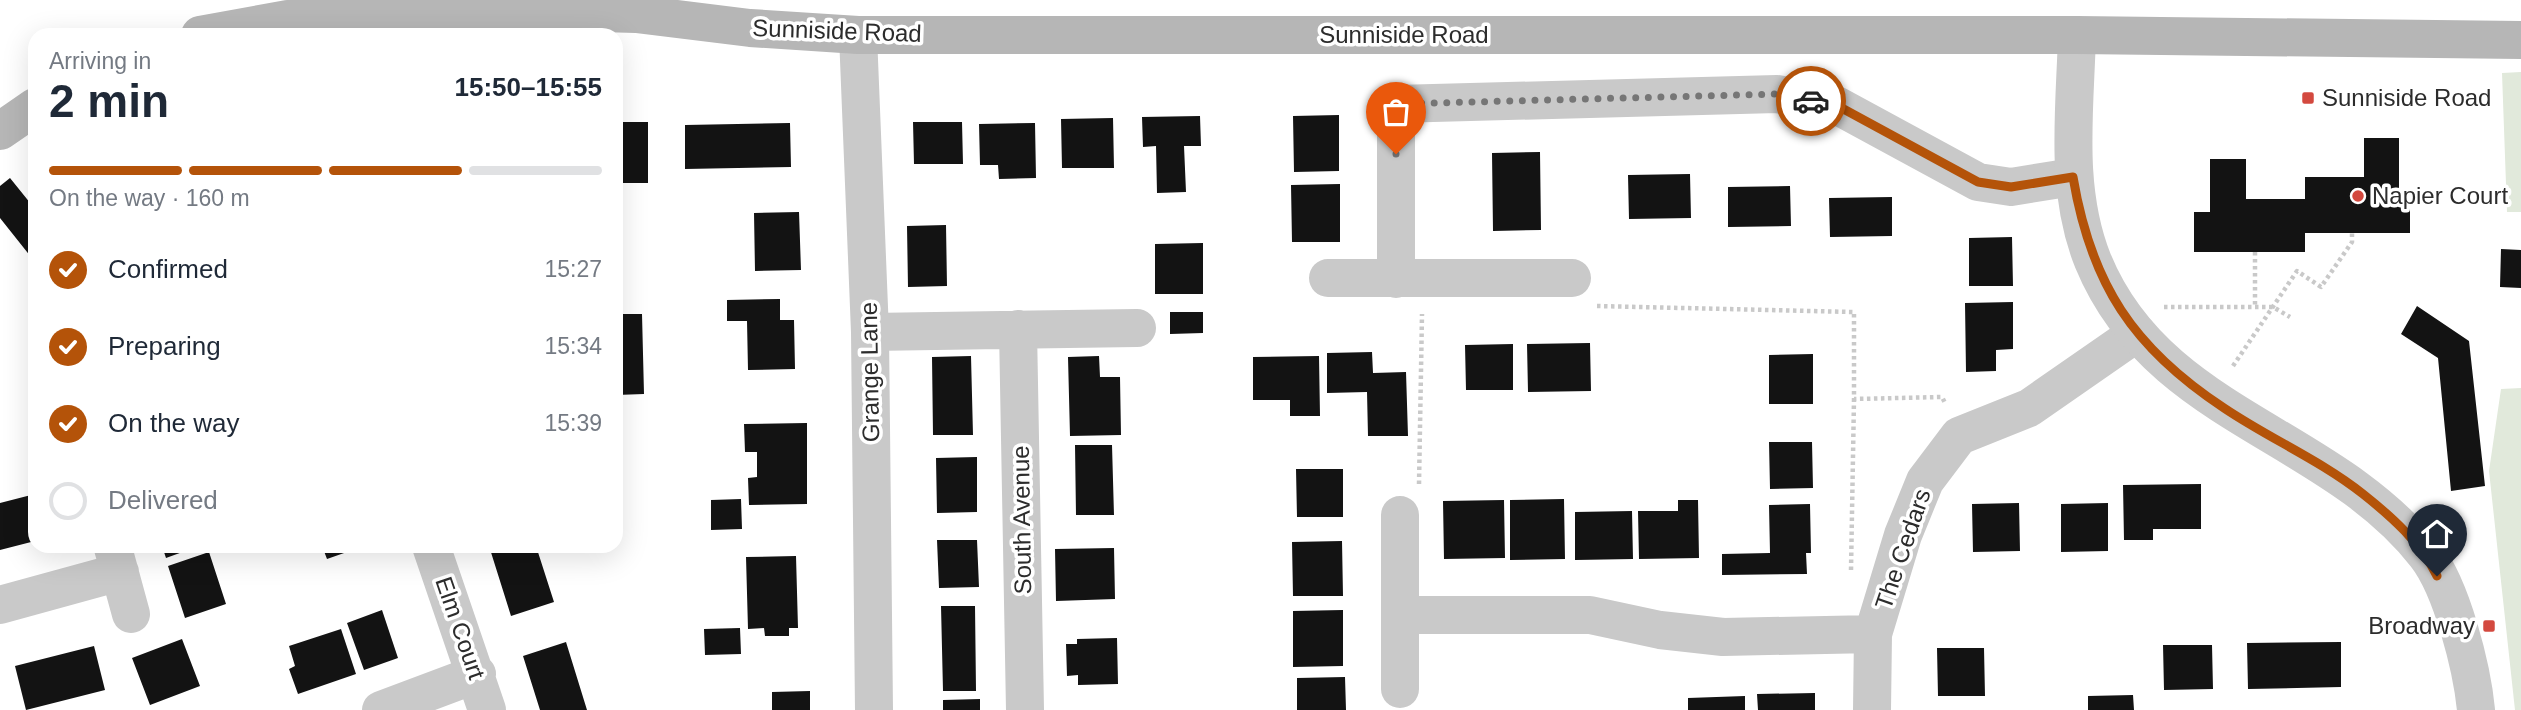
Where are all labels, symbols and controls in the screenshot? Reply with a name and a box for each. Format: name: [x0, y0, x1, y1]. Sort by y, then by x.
street label: Sunniside Road: [752, 14, 922, 47]
street label: Sunniside Road: [1319, 21, 1489, 48]
text: Arriving in: [49, 48, 151, 74]
courier: [1776, 66, 1846, 136]
text: 15:50–15:55: [455, 72, 602, 102]
text: 2 min: [49, 75, 169, 127]
pin: [1366, 82, 1426, 154]
icon: car: [1792, 82, 1830, 120]
place label: Sunniside Road: [2322, 84, 2491, 111]
marker: Sunniside Road: [2300, 90, 2316, 106]
icon: bag: [1377, 93, 1415, 131]
place label: Napier Court: [2372, 182, 2508, 209]
text: On the way · 160 m: [49, 185, 250, 211]
marker: Napier Court: [2350, 188, 2366, 204]
icon: check: [49, 251, 87, 289]
text: Confirmed: [108, 254, 228, 284]
text: 15:27: [544, 256, 602, 282]
street label: Grange Lane: [855, 302, 884, 442]
icon: check: [49, 328, 87, 366]
text: Preparing: [108, 331, 221, 361]
text: 15:34: [544, 333, 602, 359]
icon: check: [49, 405, 87, 443]
text: On the way: [108, 408, 240, 438]
text: 15:39: [544, 410, 602, 436]
street label: South Avenue: [1007, 445, 1036, 595]
text: Delivered: [108, 485, 218, 515]
street label: The Cedars: [1869, 485, 1936, 613]
pin: [2407, 504, 2467, 576]
icon: home: [2418, 515, 2456, 553]
street label: Elm Court: [430, 573, 491, 683]
place label: Broadway: [2368, 612, 2475, 639]
marker: Broadway: [2481, 618, 2497, 634]

